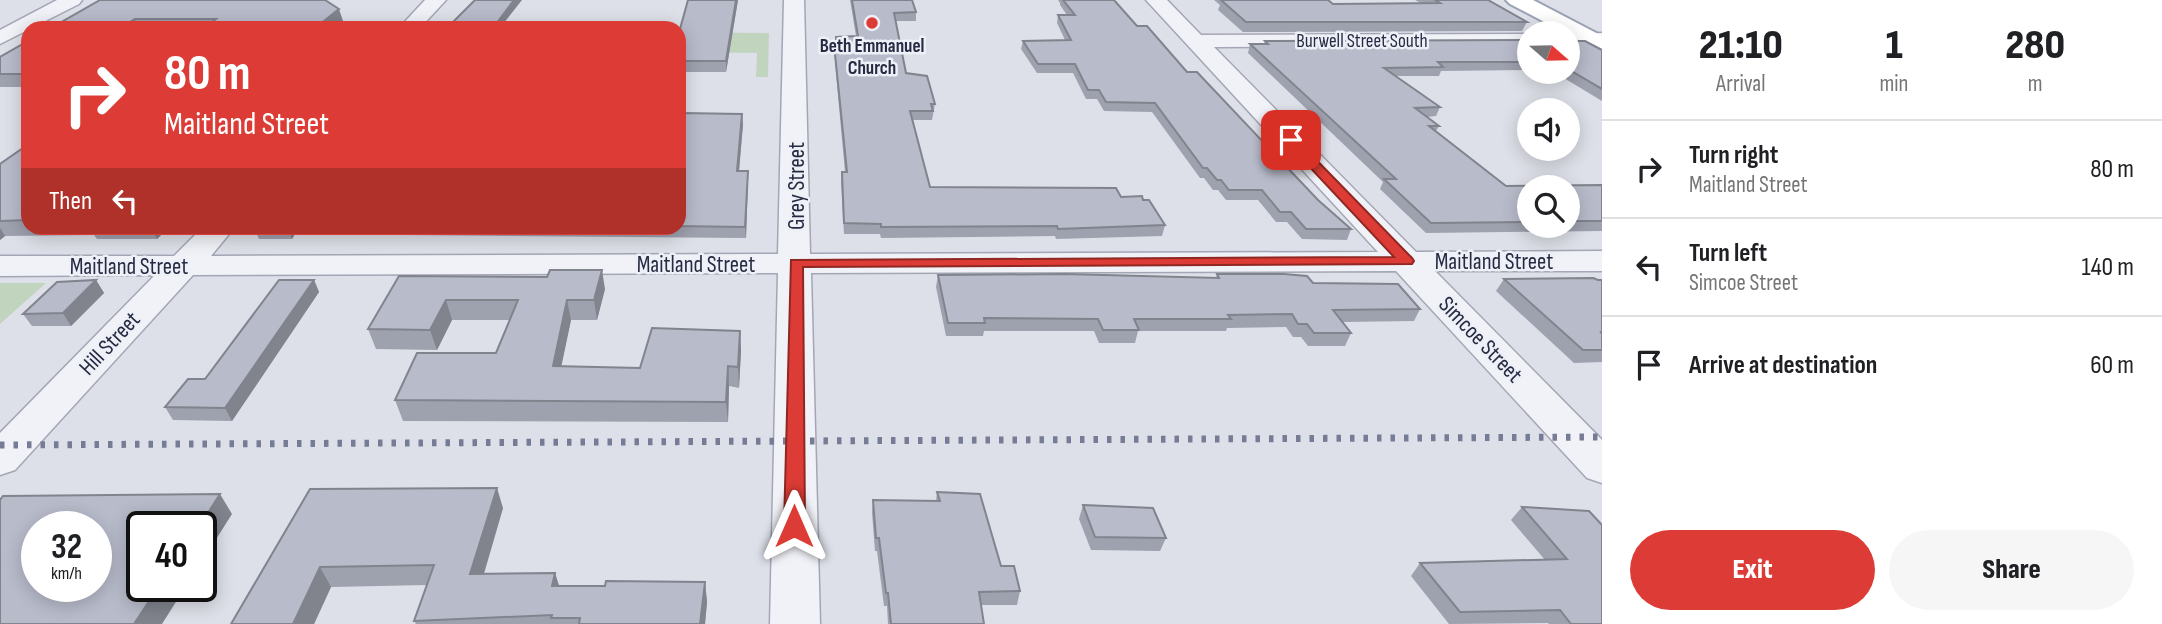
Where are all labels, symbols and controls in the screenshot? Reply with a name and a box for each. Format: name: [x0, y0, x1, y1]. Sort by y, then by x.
marker: Beth Emmanuel Church: [864, 15, 880, 31]
text: 21:10: [1699, 20, 1783, 71]
text: 1: [1885, 20, 1903, 71]
text: 280: [2005, 20, 2065, 71]
north arrow: [1517, 21, 1580, 84]
map controls: [1517, 21, 1580, 238]
street label: Burwell Street South: [1296, 30, 1428, 53]
place label: Beth Emmanuel Church: [820, 35, 924, 80]
text: 80 m: [164, 45, 251, 104]
icon: right: [49, 49, 140, 140]
text: Arrival: [1716, 70, 1766, 98]
text: min: [1880, 70, 1908, 98]
text: m: [2028, 70, 2043, 98]
button: sound: [1517, 98, 1580, 161]
text: Maitland Street: [164, 105, 329, 144]
pin: [1261, 110, 1321, 170]
icon: arrive: [1272, 121, 1310, 159]
text: Turn right: [1689, 140, 1778, 171]
street label: Grey Street: [783, 142, 811, 230]
icon: right: [1630, 150, 1668, 188]
text: 80 m: [2090, 154, 2134, 185]
text: Maitland Street: [1689, 171, 1808, 199]
button: search: [1517, 175, 1580, 238]
icon: left: [106, 182, 144, 220]
text: Then: [49, 186, 92, 217]
text: Turn left: [1689, 238, 1767, 269]
street label: Maitland Street: [1435, 248, 1553, 276]
icon: left: [1630, 248, 1668, 286]
street label: Maitland Street: [637, 251, 755, 279]
text: 140 m: [2082, 252, 2134, 283]
street label: Maitland Street: [70, 253, 188, 281]
text: Simcoe Street: [1689, 269, 1798, 297]
street label: Simcoe Street: [1432, 291, 1528, 389]
street label: Hill Street: [73, 306, 146, 381]
icon: arrive: [1630, 346, 1668, 384]
text: Arrive at destination: [1689, 350, 1877, 381]
text: 60 m: [2090, 350, 2134, 381]
position arrow: [757, 489, 831, 563]
speed limit sign: 40: [126, 511, 217, 602]
text: 32: [51, 526, 82, 569]
button: Exit: [1630, 530, 1875, 610]
button: Share: [1889, 530, 2134, 610]
text: km/h: [51, 563, 82, 584]

